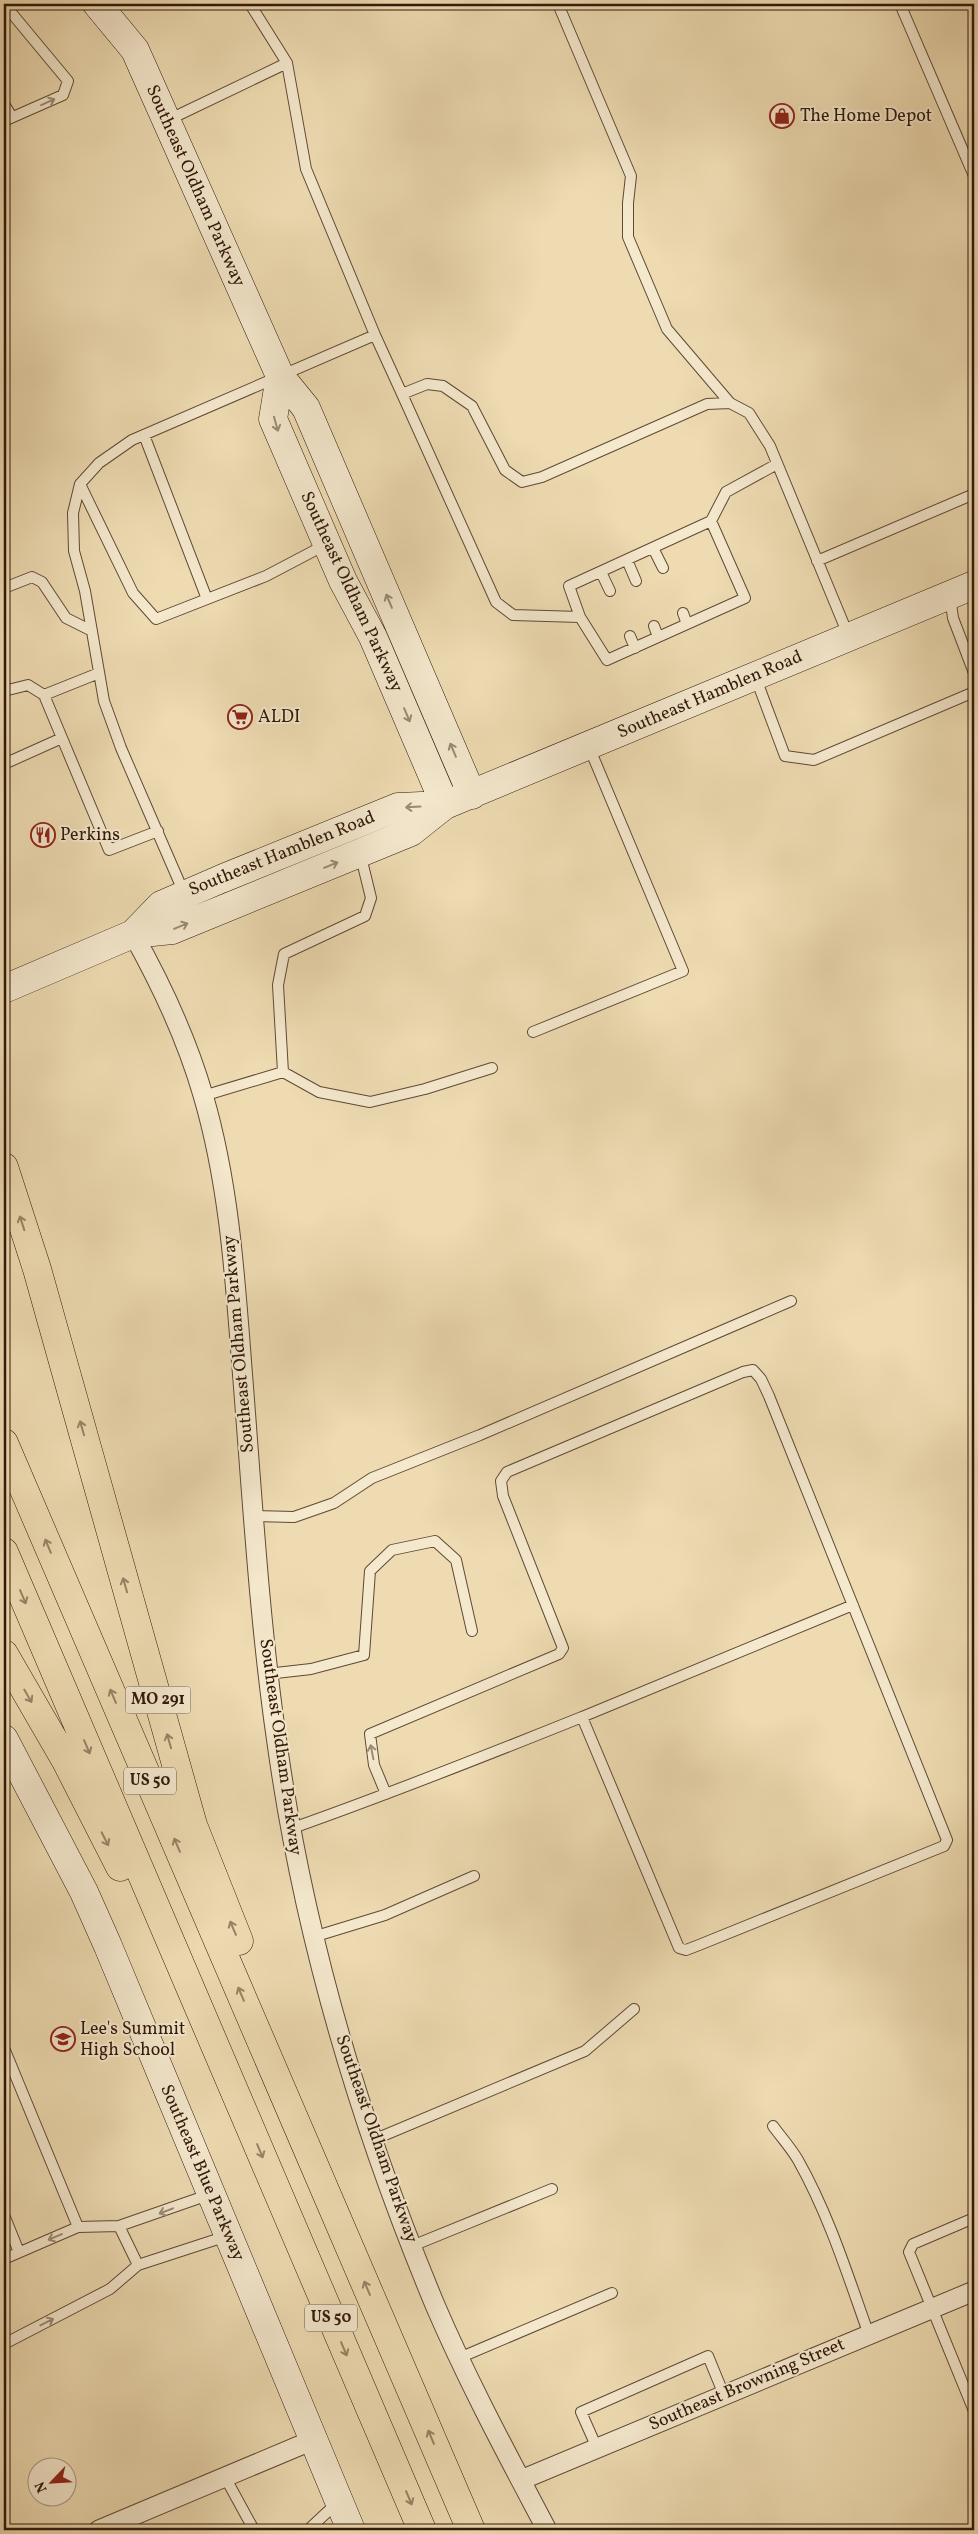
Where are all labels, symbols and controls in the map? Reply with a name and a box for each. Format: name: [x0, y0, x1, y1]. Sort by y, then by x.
street label: Southeast Oldham Parkway: [139, 81, 251, 291]
one-way arrow: [40, 96, 55, 106]
shop icon: The Home Depot: [769, 103, 795, 129]
place label: The Home Depot: [800, 104, 932, 129]
one-way arrow: [272, 415, 282, 431]
street label: Southeast Oldham Parkway: [293, 488, 409, 697]
one-way arrow: [383, 594, 393, 609]
street label: Southeast Hamblen Road: [614, 645, 806, 745]
supermarket icon: ALDI: [227, 704, 253, 730]
place label: ALDI: [258, 705, 300, 730]
one-way arrow: [402, 707, 412, 722]
one-way arrow: [447, 743, 457, 758]
one-way arrow: [405, 802, 421, 811]
street label: Southeast Hamblen Road: [185, 805, 379, 903]
restaurant icon: Perkins: [30, 822, 56, 848]
place label: Perkins: [60, 823, 120, 848]
one-way arrow: [323, 860, 338, 869]
one-way arrow: [173, 921, 188, 931]
one-way arrow: [17, 1216, 26, 1231]
street label: Southeast Oldham Parkway: [217, 1234, 261, 1454]
one-way arrow: [76, 1421, 86, 1437]
one-way arrow: [43, 1539, 53, 1554]
one-way arrow: [120, 1577, 130, 1593]
one-way arrow: [18, 1589, 28, 1604]
street label: Southeast Oldham Parkway: [252, 1637, 308, 1857]
road number: MO 291: [126, 1686, 190, 1714]
one-way arrow: [24, 1688, 34, 1702]
one-way arrow: [107, 1689, 117, 1704]
one-way arrow: [164, 1734, 174, 1750]
one-way arrow: [82, 1739, 92, 1754]
one-way arrow: [366, 1744, 376, 1760]
road number: US 50: [124, 1768, 176, 1794]
one-way arrow: [100, 1831, 110, 1846]
one-way arrow: [172, 1838, 182, 1853]
one-way arrow: [228, 1921, 238, 1936]
one-way arrow: [236, 1987, 246, 2002]
place label: Lee's Summit High School: [80, 2017, 185, 2063]
school or university icon: Lee's Summit High School: [50, 2026, 76, 2052]
street label: Southeast Oldham Parkway: [329, 2032, 423, 2247]
street label: Southeast Blue Parkway: [153, 2081, 251, 2265]
one-way arrow: [255, 2143, 265, 2158]
one-way arrow: [158, 2207, 174, 2216]
one-way arrow: [48, 2232, 63, 2242]
one-way arrow: [362, 2281, 372, 2296]
road number: US 50: [305, 2304, 357, 2332]
one-way arrow: [40, 2317, 55, 2327]
street label: Southeast Browning Street: [645, 2332, 849, 2438]
one-way arrow: [340, 2341, 350, 2356]
one-way arrow: [425, 2430, 435, 2445]
north arrow: [28, 2456, 78, 2506]
text: N: [31, 2478, 52, 2495]
one-way arrow: [404, 2490, 414, 2505]

